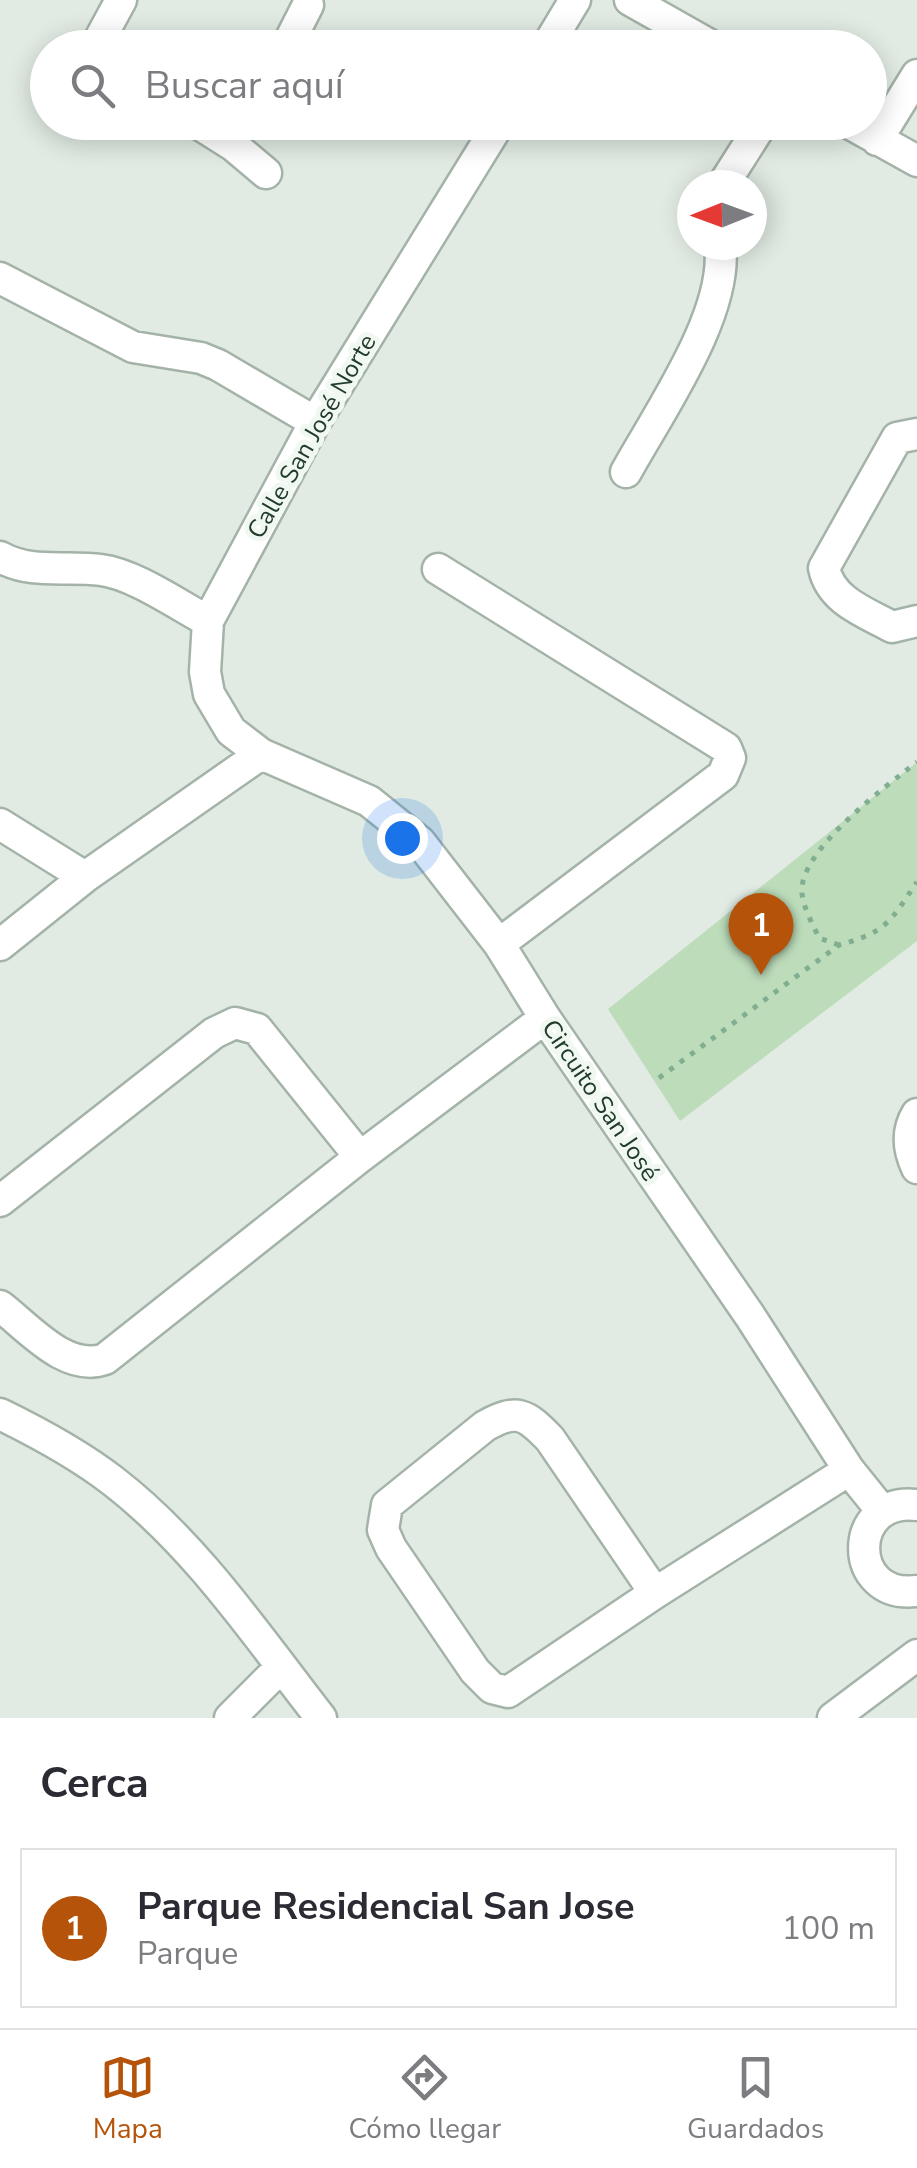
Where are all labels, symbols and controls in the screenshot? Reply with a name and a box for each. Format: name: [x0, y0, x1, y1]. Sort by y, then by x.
search box: [30, 30, 887, 140]
icon: search: [65, 58, 120, 113]
text: Buscar aquí: [145, 60, 344, 111]
north arrow: [677, 170, 767, 260]
street label: Calle San José Norte: [239, 328, 384, 545]
your location: [377, 813, 428, 864]
pin: 1: [728, 892, 794, 975]
street label: Circuito San José: [533, 1013, 667, 1188]
text: Cerca: [40, 1755, 149, 1812]
text: Parque Residencial San Jose: [137, 1881, 635, 1932]
text: 1: [65, 1907, 84, 1950]
text: 100 m: [782, 1907, 875, 1950]
text: Parque: [137, 1932, 238, 1975]
tab: Mapa: [93, 2050, 163, 2148]
tab: Cómo llegar: [348, 2050, 501, 2148]
tab: Guardados: [687, 2050, 824, 2148]

